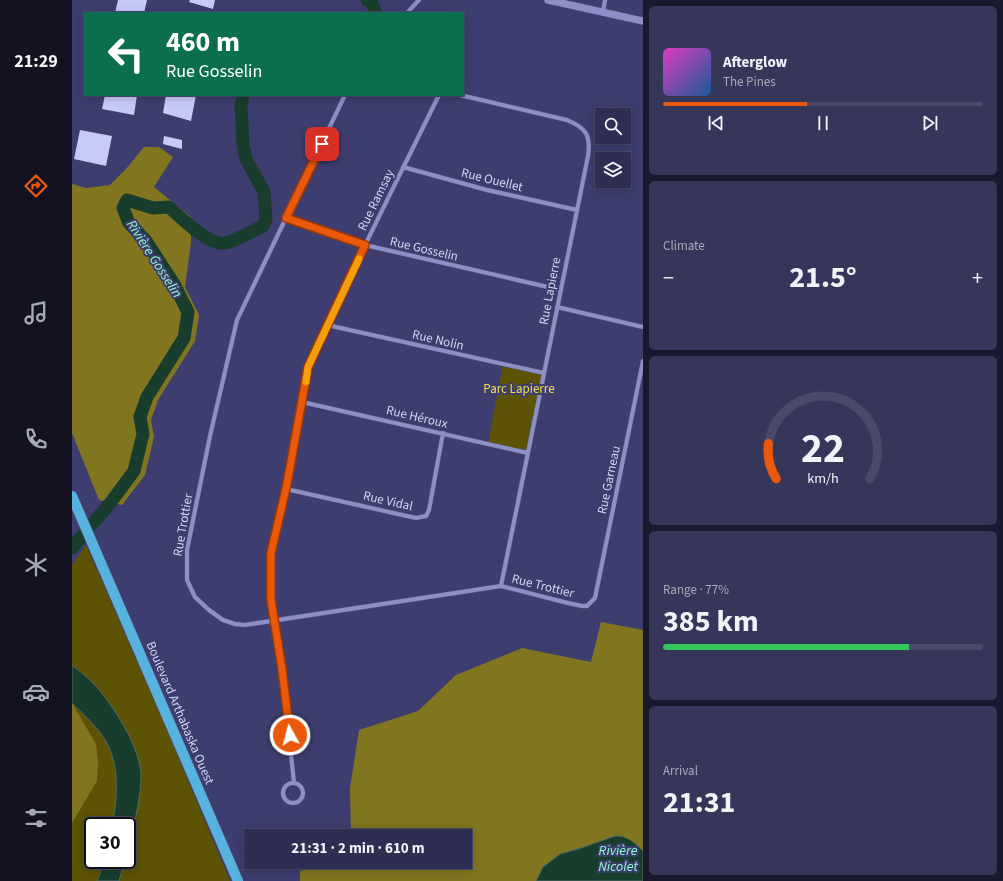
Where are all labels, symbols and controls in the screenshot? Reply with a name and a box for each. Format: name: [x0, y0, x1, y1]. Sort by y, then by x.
text: 460 m: [166, 22, 240, 62]
icon: left: [100, 28, 152, 80]
text: 21:29: [14, 49, 58, 74]
text: Afterglow: [723, 52, 787, 73]
text: Rue Gosselin: [166, 59, 262, 84]
text: The Pines: [723, 73, 776, 91]
map controls: [595, 108, 631, 188]
button: search: [595, 108, 631, 144]
icon: previous: [705, 112, 727, 134]
icon: pause: [812, 112, 834, 134]
icon: next: [919, 112, 941, 134]
pin: [305, 127, 339, 161]
icon: arrive: [311, 133, 333, 155]
button: layers: [595, 152, 631, 188]
street label: Rue Ouellet: [459, 164, 525, 197]
street label: Rue Ramsay: [353, 166, 399, 234]
icon: directions: [22, 172, 50, 200]
water label: Rivière Gosselin: [121, 216, 187, 302]
street label: Rue Gosselin: [388, 232, 460, 266]
text: Climate: [663, 237, 705, 255]
street label: Rue Lapierre: [535, 256, 565, 326]
text: 21.5°: [789, 256, 857, 299]
text: −: [663, 262, 674, 294]
text: +: [972, 262, 983, 294]
icon: music: [22, 299, 50, 327]
street label: Rue Nolin: [410, 325, 466, 355]
park label: Parc Lapierre: [483, 380, 555, 398]
street label: Rue Héroux: [384, 401, 450, 433]
text: 22: [801, 418, 845, 478]
icon: phone: [22, 425, 50, 453]
street label: Rue Garneau: [593, 444, 625, 516]
text: km/h: [807, 467, 839, 488]
street label: Rue Vidal: [361, 487, 415, 515]
street label: Rue Trottier: [169, 492, 197, 558]
icon: climate: [22, 551, 50, 579]
street label: Rue Trottier: [510, 570, 577, 603]
text: Range · 77%: [663, 581, 729, 599]
text: 385 km: [663, 600, 759, 643]
street label: Boulevard Arthabaska Ouest: [142, 639, 219, 788]
icon: car: [22, 678, 50, 706]
position arrow: [269, 714, 311, 756]
text: Arrival: [663, 762, 698, 780]
text: 21:31: [663, 781, 735, 824]
icon: filters: [22, 804, 50, 832]
speed limit sign: 30: [84, 817, 136, 869]
text: 21:31 · 2 min · 610 m: [291, 838, 425, 859]
water label: Rivière Nicolet: [598, 841, 638, 877]

